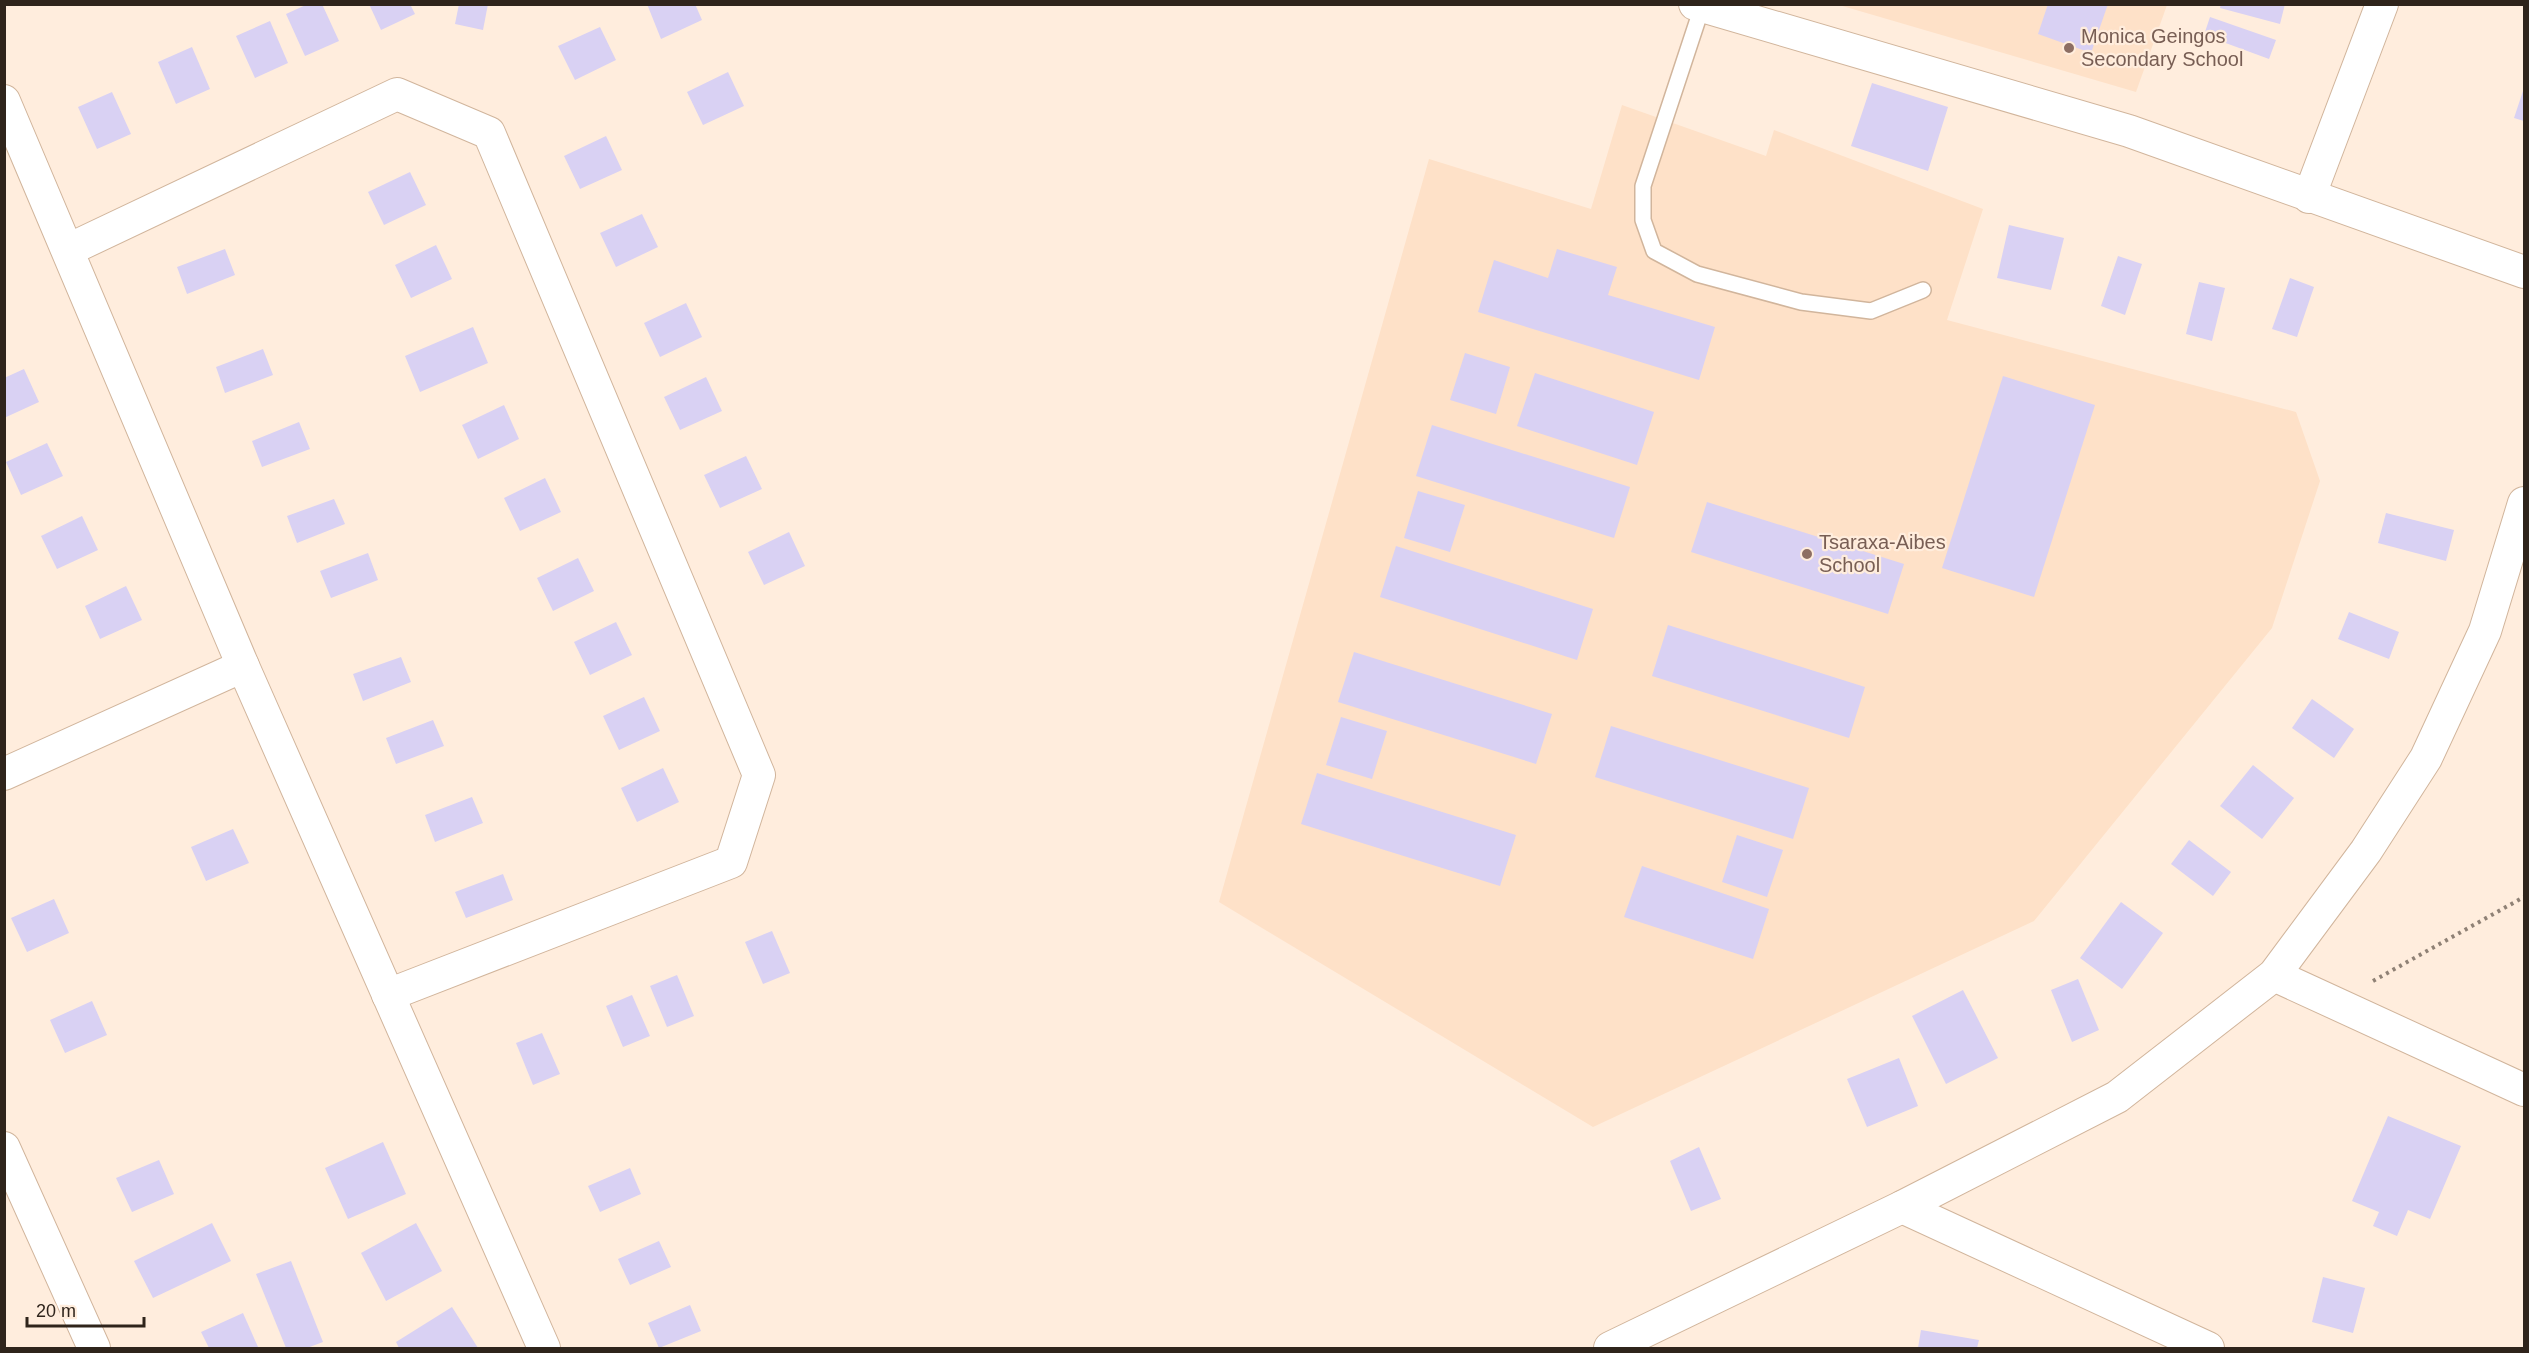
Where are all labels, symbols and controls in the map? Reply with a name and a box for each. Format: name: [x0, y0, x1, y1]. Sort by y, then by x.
place label: Monica Geingos Secondary School: [2081, 25, 2243, 70]
marker: Monica Geingos Secondary School: [2062, 41, 2076, 55]
place label: Tsaraxa-Aibes School: [1819, 531, 1946, 576]
marker: Tsaraxa-Aibes School: [1800, 547, 1814, 561]
scale bar: [27, 1290, 144, 1328]
text: 20 m: [36, 1301, 76, 1321]

